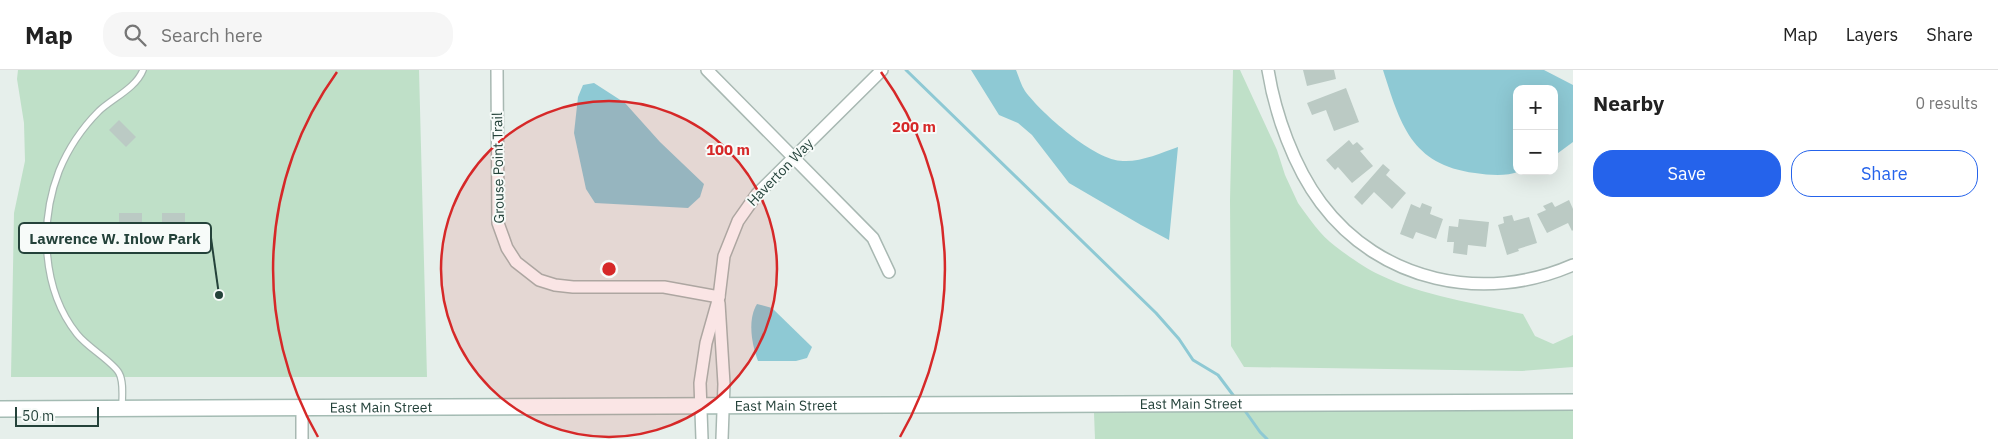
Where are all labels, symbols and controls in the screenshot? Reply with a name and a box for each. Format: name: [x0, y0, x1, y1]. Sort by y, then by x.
search box: [103, 12, 453, 57]
text: Map: [25, 19, 73, 51]
icon: search: [121, 21, 149, 49]
text: Search here: [161, 23, 263, 47]
text: Map: [1783, 23, 1818, 46]
text: Layers: [1846, 23, 1898, 46]
text: Share: [1926, 23, 1973, 46]
map controls: [1513, 85, 1558, 175]
button: +: [1513, 85, 1558, 130]
text: Nearby: [1593, 89, 1664, 117]
text: 0 results: [1915, 93, 1978, 113]
street label: Grouse Point Trail: [488, 112, 508, 224]
text: 200 m: [892, 117, 936, 136]
button: −: [1513, 130, 1558, 175]
street label: Haverton Way: [743, 134, 817, 210]
text: 100 m: [706, 140, 750, 159]
button: Save: [1593, 150, 1781, 197]
button: Share: [1791, 150, 1978, 197]
callout: Lawrence W. Inlow Park: [19, 223, 211, 253]
text: Lawrence W. Inlow Park: [29, 229, 201, 248]
centre of rings: [600, 260, 618, 278]
street label: East Main Street: [1140, 394, 1242, 413]
street label: East Main Street: [735, 396, 837, 415]
street label: East Main Street: [330, 398, 432, 417]
scale bar: [15, 404, 99, 427]
text: 50 m: [22, 407, 54, 425]

